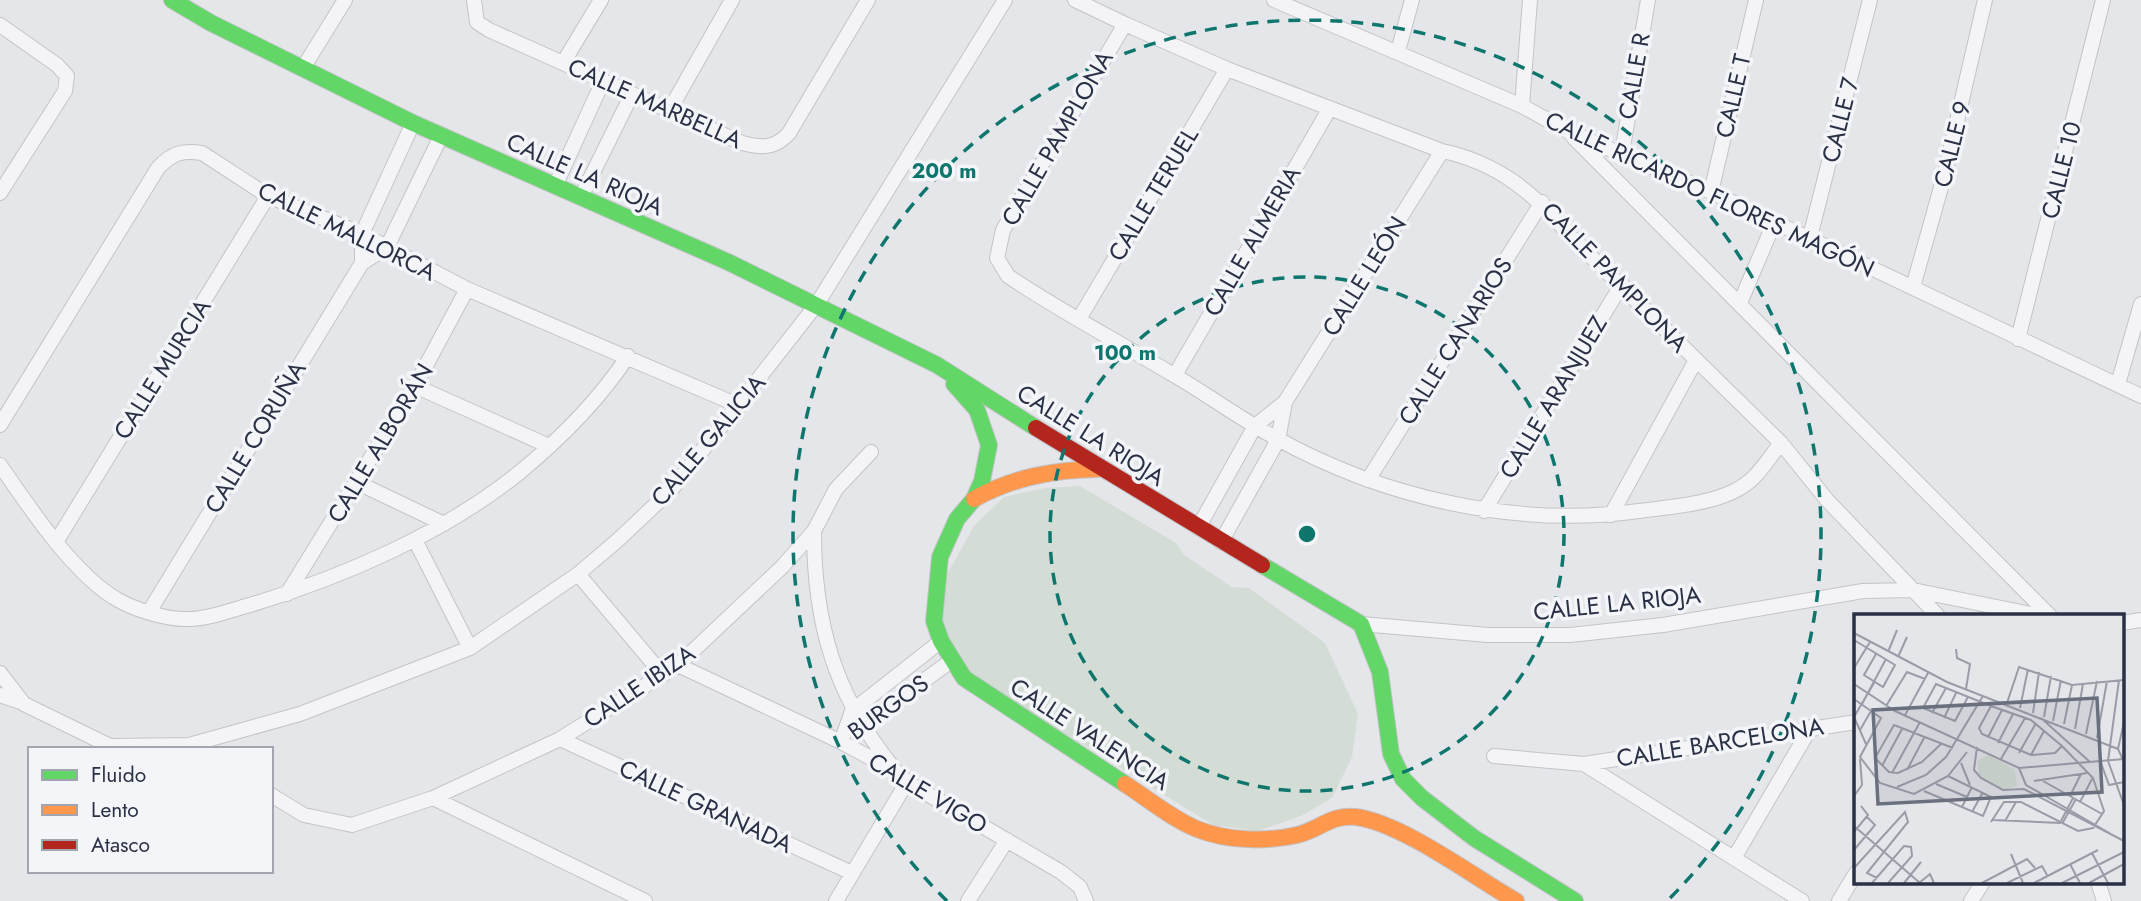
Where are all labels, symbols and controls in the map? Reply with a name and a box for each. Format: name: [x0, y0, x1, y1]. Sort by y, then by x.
street label: CALLE R: [1609, 29, 1659, 122]
street label: CALLE PAMPLONA: [993, 44, 1122, 232]
street label: CALLE MARBELLA: [562, 49, 748, 157]
street label: CALLE T: [1706, 51, 1760, 141]
street label: CALLE 7: [1813, 73, 1868, 166]
street label: CALLE 9: [1924, 97, 1980, 191]
street label: CALLE RICARDO FLORES MAGÓN: [1540, 102, 1880, 286]
street label: CALLE 10: [2032, 118, 2090, 222]
street label: CALLE TERUEL: [1099, 120, 1207, 268]
street label: CALLE LA RIOJA: [501, 124, 669, 224]
text: 200 m: [911, 156, 977, 186]
street label: CALLE ALMERIA: [1195, 159, 1309, 323]
street label: CALLE MALLORCA: [252, 173, 442, 289]
street label: CALLE PAMPLONA: [1534, 194, 1696, 360]
street label: CALLE LEÓN: [1313, 209, 1415, 343]
street label: CALLE CANARIOS: [1389, 250, 1521, 432]
street label: CALLE MURCIA: [105, 292, 219, 446]
street label: CALLE ARANJUEZ: [1490, 309, 1616, 485]
text: 100 m: [1094, 338, 1156, 368]
street label: CALLE CORUÑA: [196, 354, 314, 520]
street label: CALLE ALBORÁN: [318, 357, 442, 529]
street label: CALLE GALICIA: [642, 366, 774, 513]
street label: CALLE LA RIOJA: [1010, 376, 1172, 495]
centre of rings: [1295, 522, 1319, 546]
street label: CALLE LA RIOJA: [1531, 577, 1703, 629]
inset map: [1854, 614, 2124, 884]
street label: CALLE IBIZA: [576, 636, 702, 736]
street label: BURGOS: [840, 666, 936, 748]
street label: CALLE VALENCIA: [1003, 669, 1177, 799]
street label: CALLE BARCELONA: [1614, 708, 1826, 776]
street label: CALLE VIGO: [862, 744, 994, 842]
legend: [28, 747, 273, 873]
street label: CALLE GRANADA: [614, 750, 799, 862]
text: Fluido: [91, 760, 146, 790]
text: Lento: [91, 795, 139, 825]
text: Atasco: [91, 830, 150, 860]

